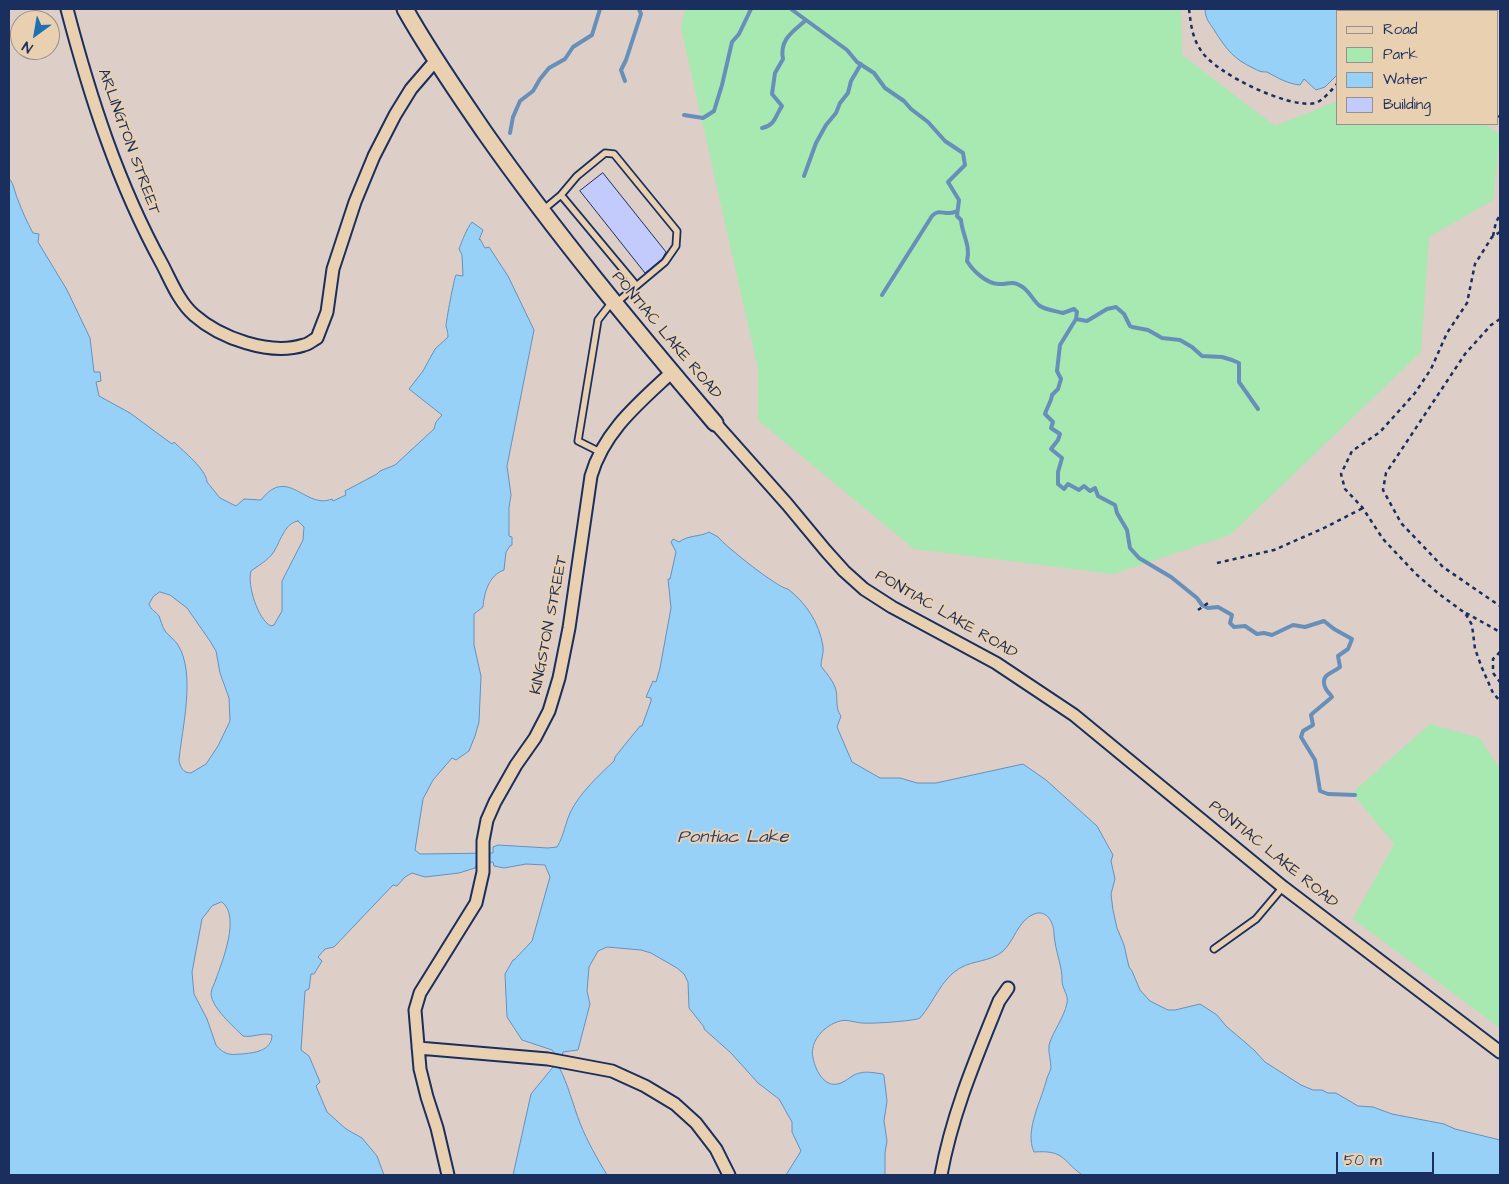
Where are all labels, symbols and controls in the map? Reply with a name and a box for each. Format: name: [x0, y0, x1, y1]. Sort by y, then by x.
north arrow: [10, 10, 60, 60]
legend: [1336, 10, 1499, 125]
text: Road: [1383, 19, 1417, 40]
text: N: [19, 36, 37, 58]
text: Park: [1383, 44, 1418, 65]
street label: ARLINGTON STREET: [93, 66, 163, 218]
text: Water: [1383, 69, 1427, 90]
text: Building: [1383, 94, 1431, 115]
street label: PONTIAC LAKE ROAD: [607, 268, 725, 404]
street label: KINGSTON STREET: [527, 554, 573, 696]
street label: PONTIAC LAKE ROAD: [871, 566, 1021, 664]
street label: PONTIAC LAKE ROAD: [1204, 797, 1342, 913]
water label: Pontiac Lake: [678, 827, 788, 849]
scale bar: [1339, 1142, 1436, 1174]
text: 50 m: [1344, 1150, 1382, 1171]

